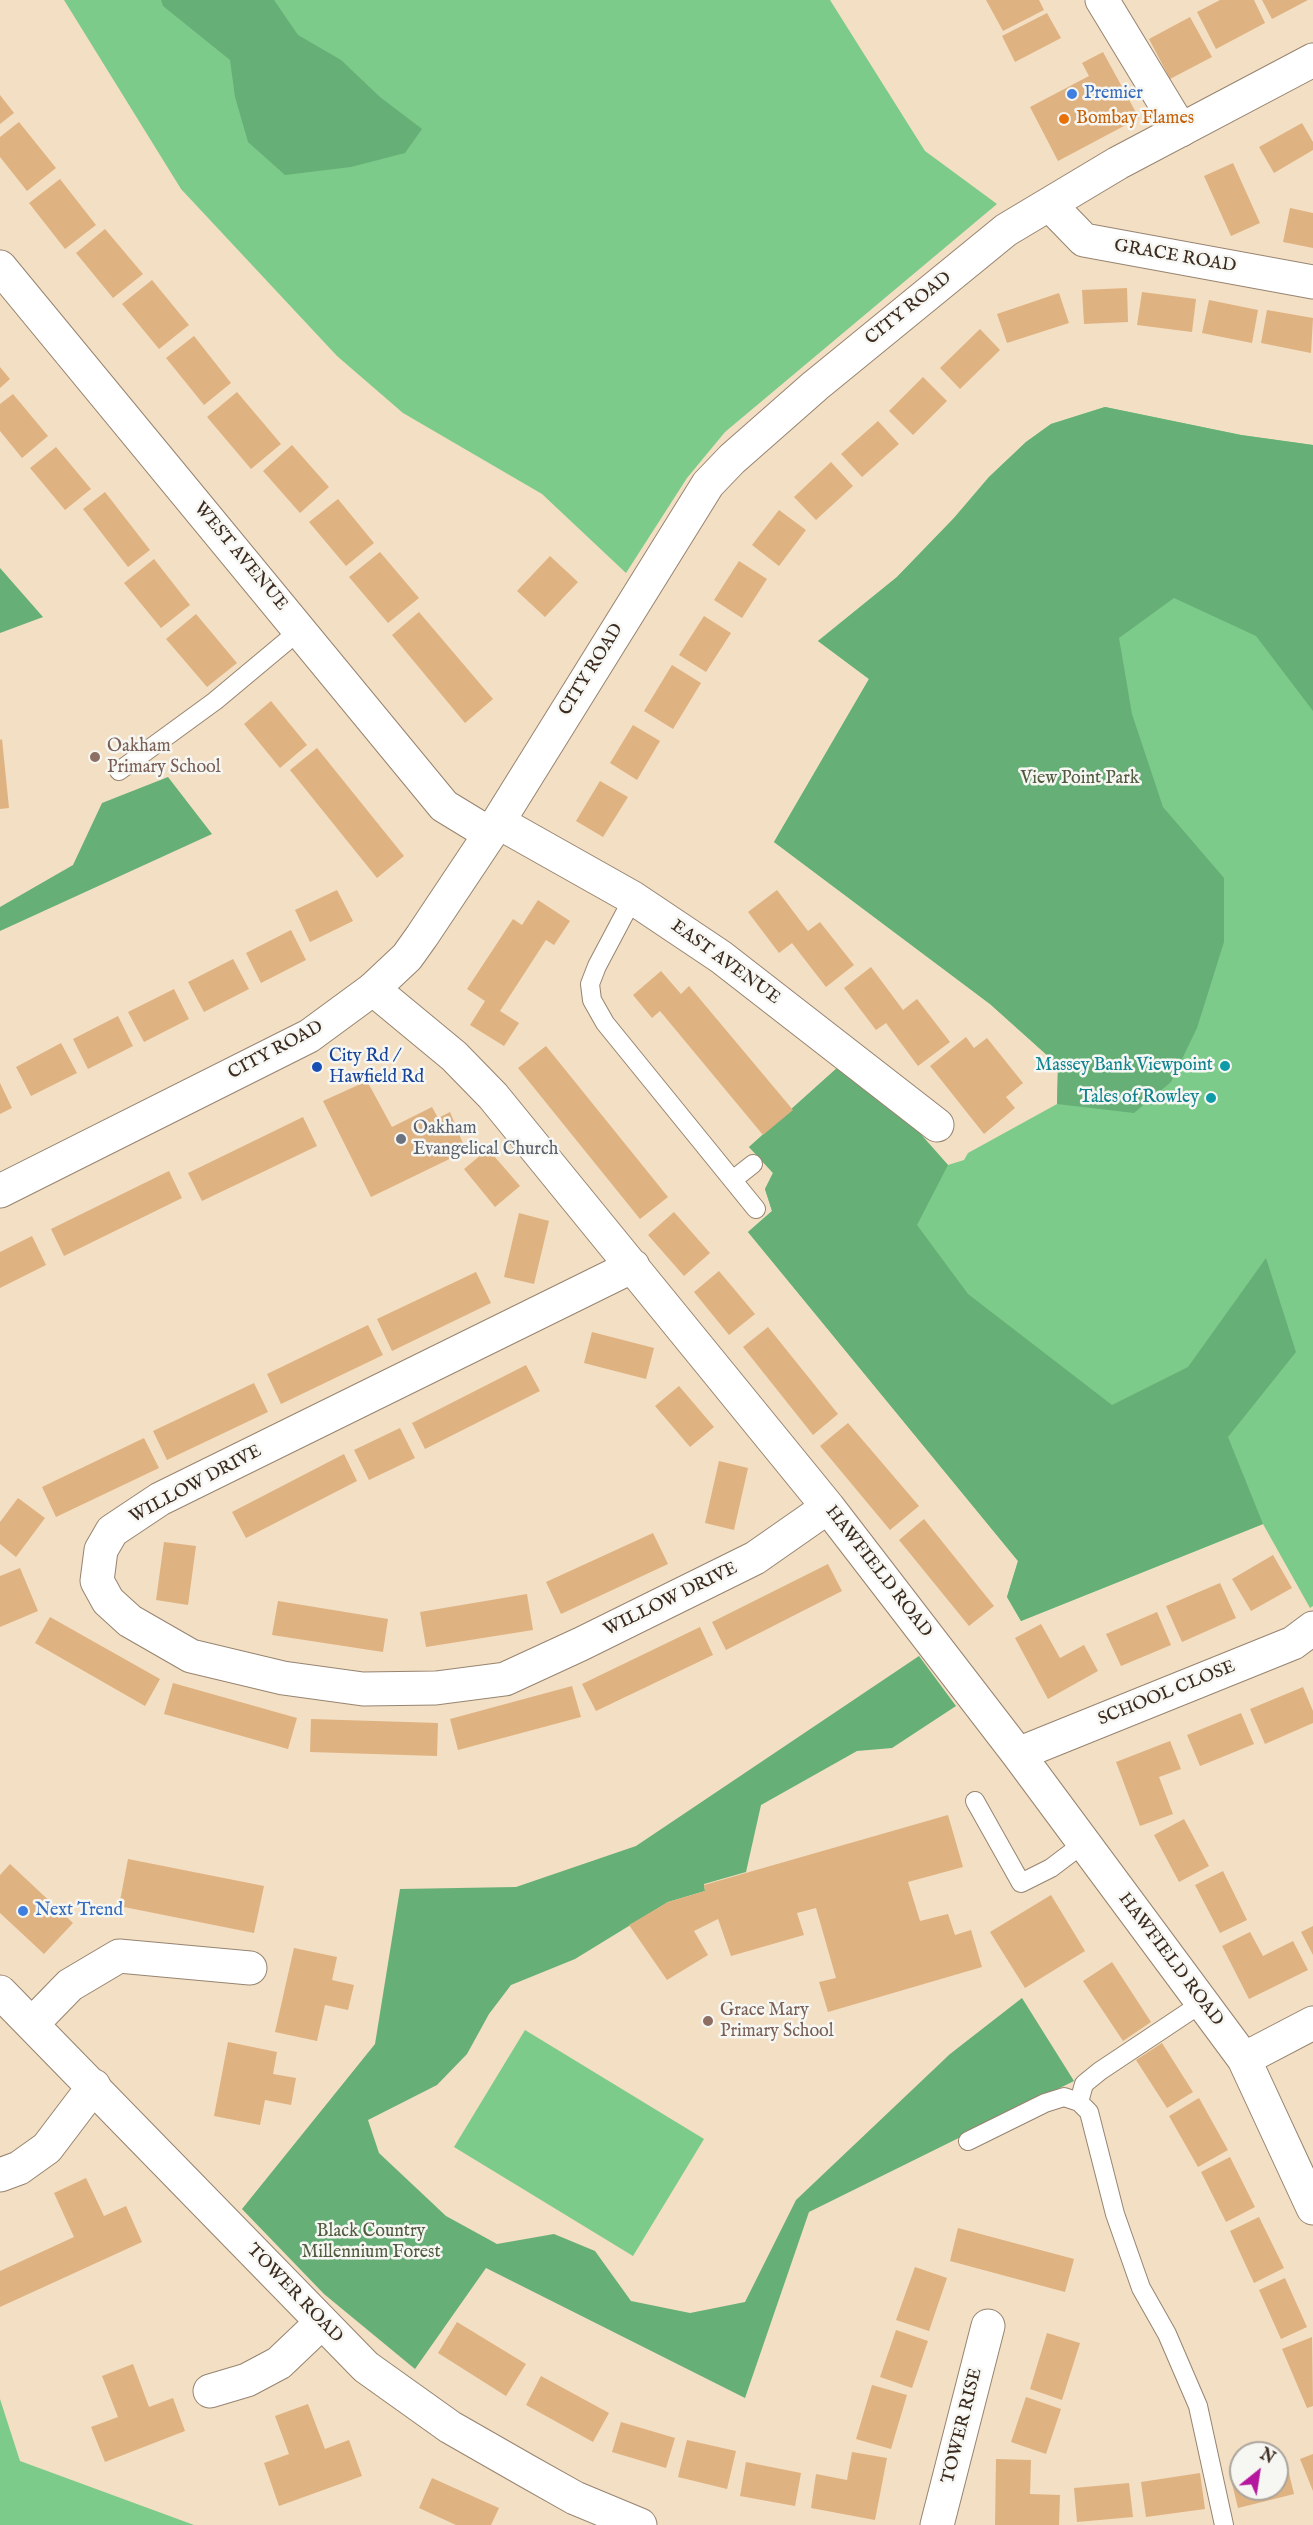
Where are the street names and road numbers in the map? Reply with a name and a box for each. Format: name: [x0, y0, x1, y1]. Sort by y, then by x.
street label: GRACE ROAD: [1112, 236, 1238, 278]
street label: CITY ROAD: [862, 268, 956, 350]
street label: WEST AVENUE: [188, 498, 292, 616]
street label: CITY ROAD: [555, 620, 629, 720]
street label: EAST AVENUE: [666, 916, 784, 1010]
street label: CITY ROAD: [225, 1017, 327, 1085]
street label: WILLOW DRIVE: [126, 1441, 266, 1529]
street label: HAWFIELD ROAD: [820, 1502, 936, 1642]
street label: WILLOW DRIVE: [601, 1558, 741, 1642]
street label: SCHOOL CLOSE: [1095, 1657, 1239, 1731]
street label: HAWFIELD ROAD: [1113, 1889, 1227, 2031]
street label: TOWER ROAD: [241, 2240, 347, 2348]
street label: TOWER RISE: [938, 2366, 988, 2486]

